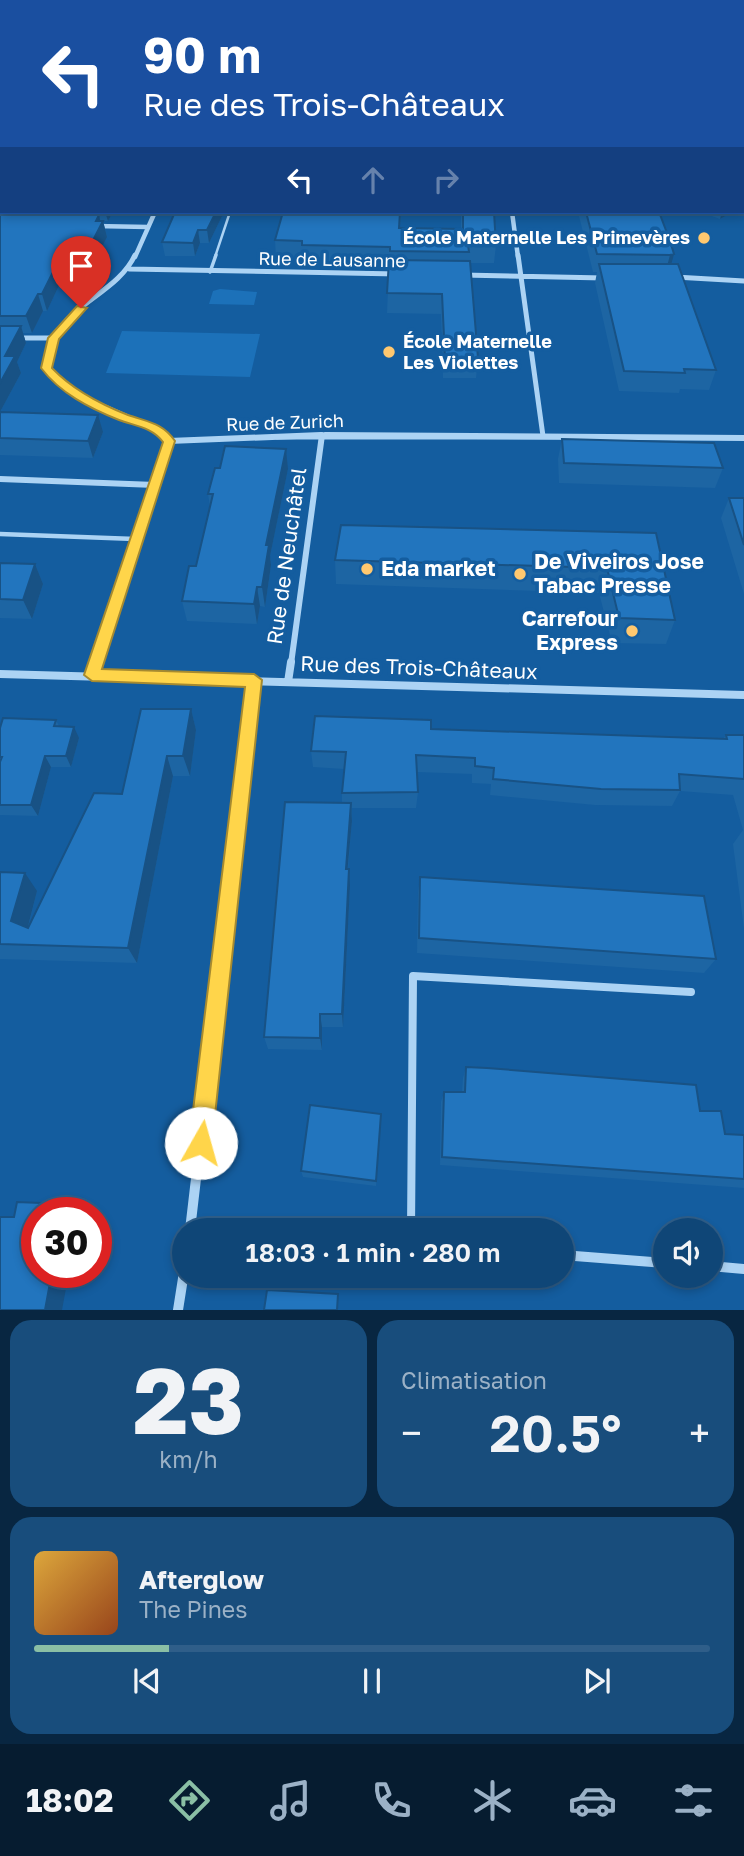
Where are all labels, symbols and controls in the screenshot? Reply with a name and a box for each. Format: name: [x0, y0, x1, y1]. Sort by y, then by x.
text: 90 m: [143, 25, 261, 84]
icon: left: [28, 28, 119, 119]
text: Rue des Trois-Châteaux: [143, 85, 505, 123]
icon: left: [281, 161, 319, 199]
icon: ahead: [354, 161, 392, 199]
icon: right: [427, 161, 465, 199]
place label: École Maternelle Les Primevères: [403, 226, 690, 248]
marker: École Maternelle Les Primevères: [696, 230, 712, 246]
pin: [51, 236, 111, 308]
icon: arrive: [62, 247, 100, 285]
street label: Rue de Lausanne: [258, 247, 406, 271]
place label: École Maternelle Les Violettes: [403, 330, 552, 373]
marker: École Maternelle Les Violettes: [381, 344, 397, 360]
street label: Rue de Zurich: [226, 409, 344, 435]
street label: Rue de Neuchâtel: [261, 466, 311, 646]
place label: De Viveiros Jose Tabac Presse: [534, 548, 704, 598]
place label: Eda market: [381, 555, 496, 581]
marker: Eda market: [359, 561, 375, 577]
marker: De Viveiros Jose Tabac Presse: [512, 566, 528, 582]
place label: Carrefour Express: [522, 605, 618, 655]
marker: Carrefour Express: [624, 623, 640, 639]
street label: Rue des Trois-Châteaux: [300, 650, 539, 684]
position arrow: [164, 1106, 238, 1180]
speed limit sign: 30: [21, 1197, 112, 1288]
map controls: [653, 1218, 723, 1288]
button: sound: [653, 1218, 723, 1288]
text: 18:03 · 1 min · 280 m: [246, 1237, 500, 1268]
text: 23: [133, 1345, 244, 1454]
text: Climatisation: [401, 1366, 547, 1394]
text: 20.5°: [490, 1401, 621, 1463]
text: −: [401, 1410, 422, 1455]
text: +: [689, 1410, 710, 1455]
text: km/h: [159, 1445, 218, 1473]
text: Afterglow: [139, 1564, 264, 1595]
text: The Pines: [139, 1595, 247, 1623]
icon: previous: [128, 1662, 166, 1700]
icon: pause: [353, 1662, 391, 1700]
icon: next: [578, 1662, 616, 1700]
icon: directions: [165, 1776, 214, 1825]
icon: music: [266, 1776, 315, 1825]
icon: phone: [367, 1776, 416, 1825]
icon: climate: [468, 1776, 517, 1825]
icon: car: [568, 1776, 617, 1825]
icon: filters: [669, 1776, 718, 1825]
text: 18:02: [26, 1781, 113, 1819]

